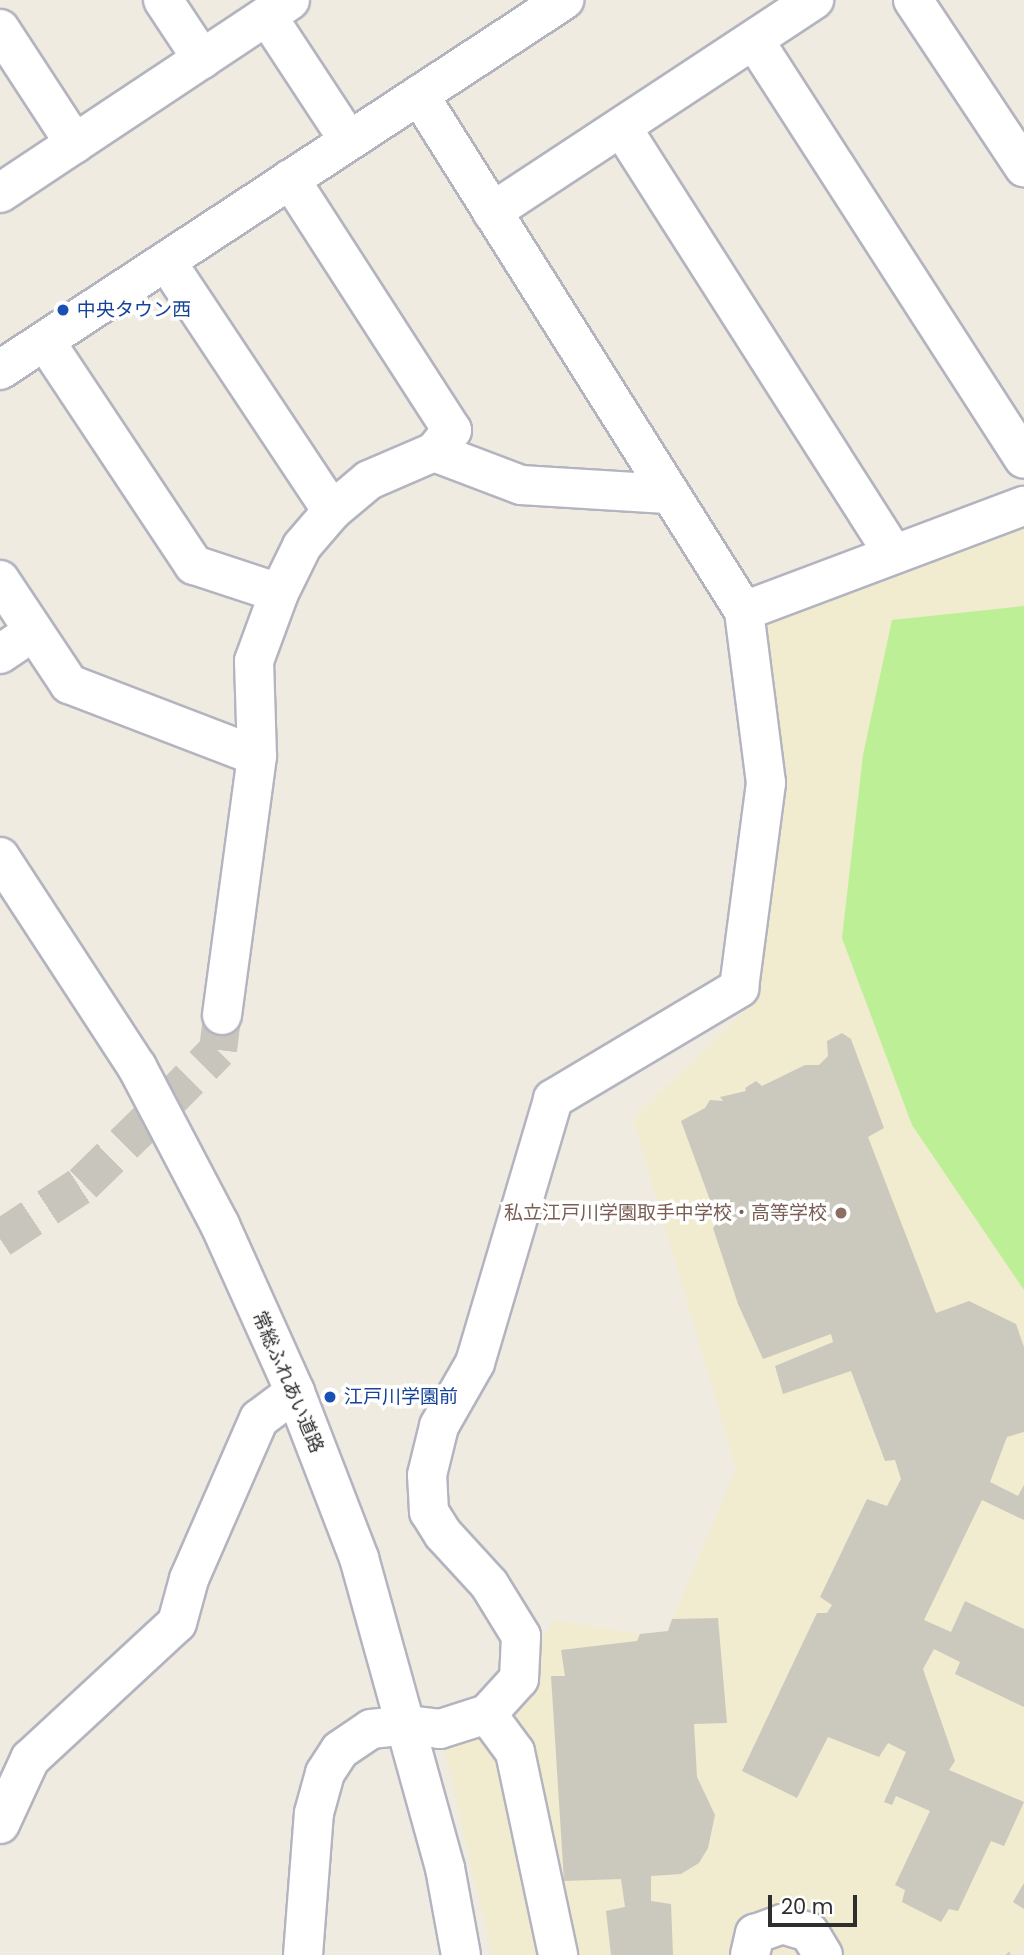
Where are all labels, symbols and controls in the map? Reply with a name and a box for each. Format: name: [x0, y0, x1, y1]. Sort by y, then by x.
place label: 中央タウン西: [77, 299, 191, 321]
marker: 中央タウン西: [55, 302, 71, 318]
place label: 私立江戸川学園取手中学校・高等学校: [504, 1202, 827, 1224]
marker: 私立江戸川学園取手中学校・高等学校: [833, 1205, 849, 1221]
street label: 常総ふれあい道路: [248, 1308, 328, 1456]
place label: 江戸川学園前: [344, 1386, 458, 1408]
marker: 江戸川学園前: [322, 1389, 338, 1405]
scale bar: [772, 1882, 861, 1926]
text: 20 m: [781, 1892, 834, 1921]

